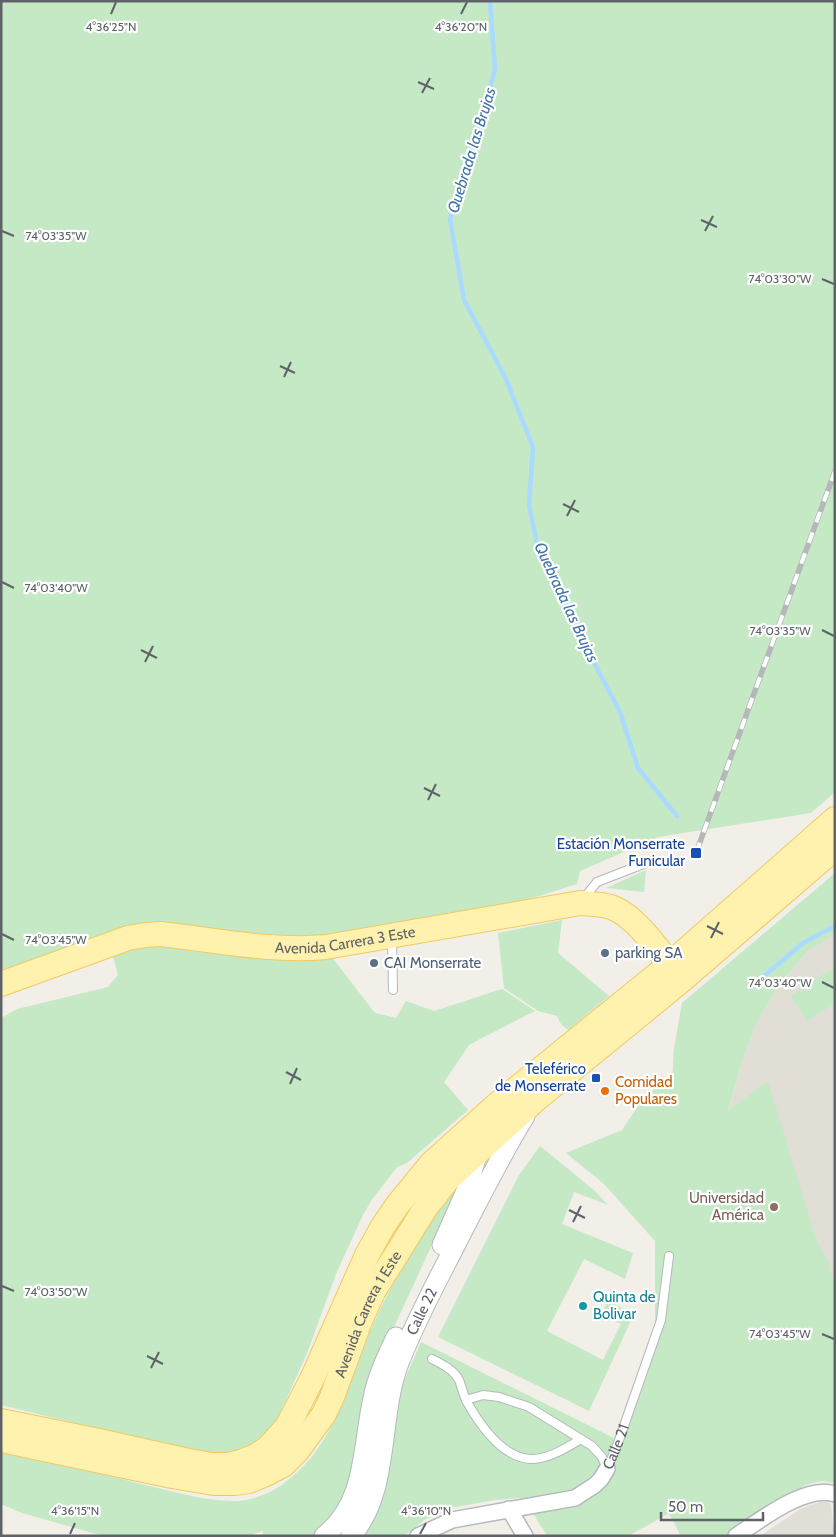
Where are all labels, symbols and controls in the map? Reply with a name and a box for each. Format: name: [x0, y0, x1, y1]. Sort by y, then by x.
text: 4°36'25"N: [86, 19, 136, 34]
text: 4°36'20"N: [435, 19, 487, 34]
water label: Quebrada las Brujas: [443, 85, 500, 215]
text: 74°03'35"W: [25, 228, 87, 243]
text: 74°03'30"W: [749, 271, 812, 286]
water label: Quebrada las Brujas: [530, 539, 603, 665]
text: 74°03'40"W: [24, 580, 88, 595]
text: 74°03'35"W: [749, 623, 811, 638]
place label: Estación Monserrate Funicular: [557, 835, 685, 870]
marker: Estación Monserrate Funicular: [689, 846, 703, 860]
street label: Avenida Carrera 3 Este: [275, 923, 417, 957]
text: 74°03'45"W: [25, 932, 87, 947]
place label: parking SA: [615, 944, 683, 962]
marker: parking SA: [599, 947, 611, 959]
place label: CAI Monserrate: [384, 954, 482, 972]
marker: CAI Monserrate: [368, 957, 380, 969]
text: 74°03'40"W: [748, 975, 812, 990]
place label: Teleférico de Monserrate: [495, 1060, 586, 1095]
marker: Teleférico de Monserrate: [590, 1072, 602, 1084]
place label: Comidad Populares: [615, 1073, 677, 1108]
marker: Comidad Populares: [599, 1085, 611, 1097]
place label: Universidad América: [689, 1189, 765, 1224]
marker: Universidad América: [768, 1201, 780, 1213]
street label: Avenida Carrera 1 Este: [331, 1247, 406, 1380]
text: 74°03'50"W: [25, 1284, 88, 1299]
street label: Calle 22: [403, 1285, 441, 1338]
place label: Quinta de Bolivar: [593, 1288, 656, 1323]
marker: Quinta de Bolivar: [577, 1300, 589, 1312]
text: 74°03'45"W: [749, 1326, 811, 1341]
street label: Calle 21: [599, 1422, 633, 1472]
scale bar: [661, 1490, 764, 1522]
text: 50 m: [668, 1498, 703, 1516]
text: 4°36'15"N: [51, 1503, 99, 1518]
text: 4°36'10"N: [401, 1503, 451, 1518]

